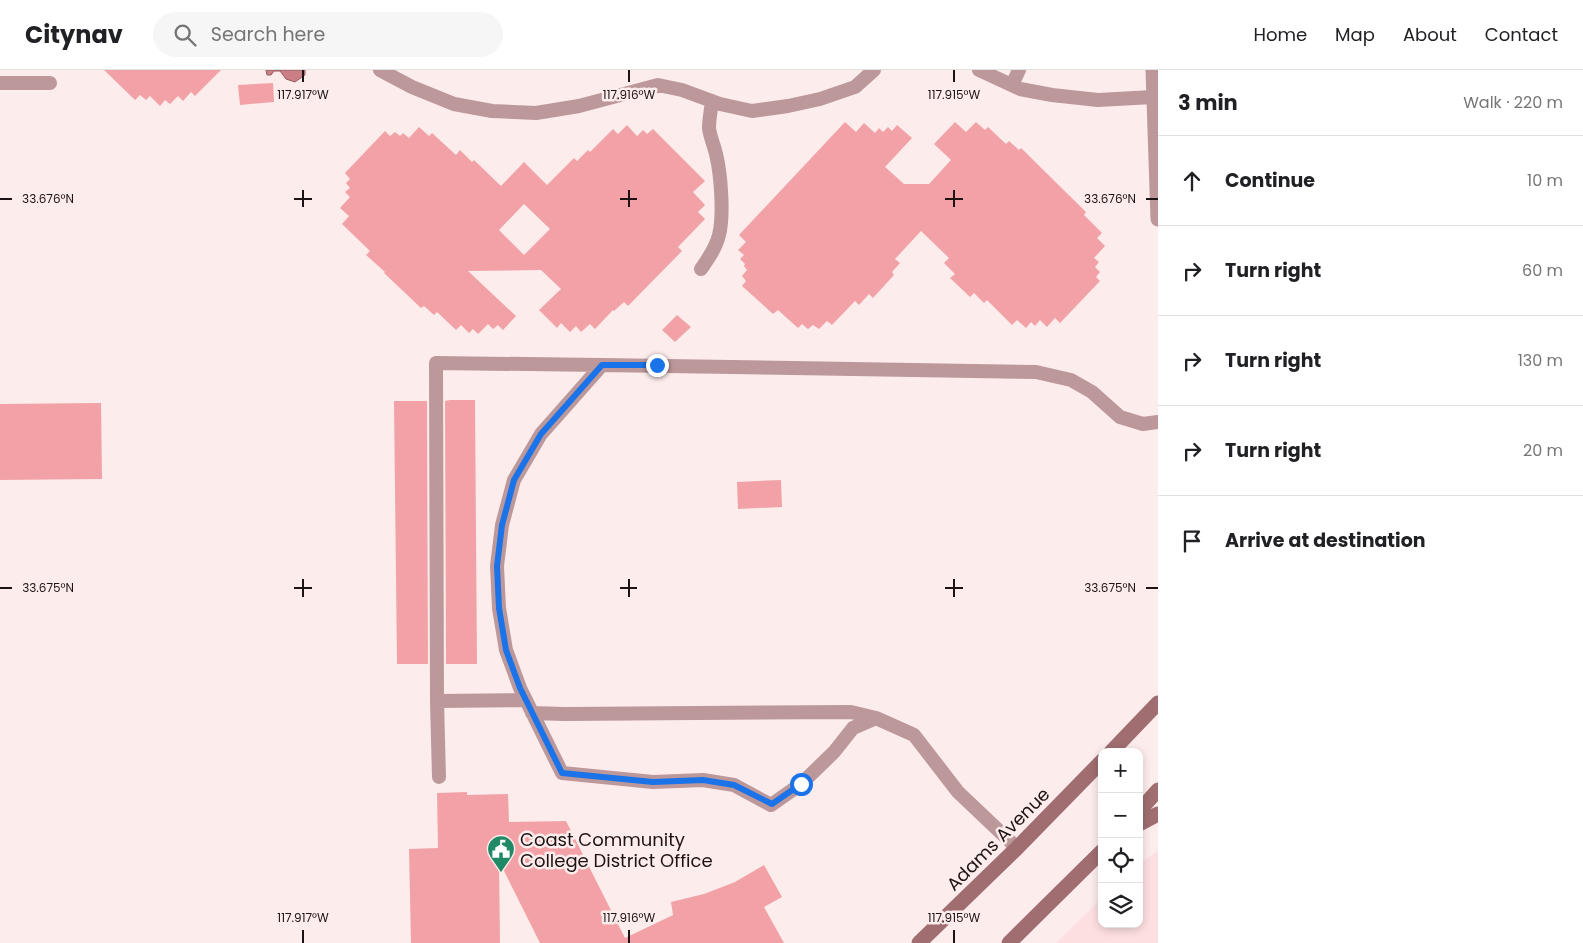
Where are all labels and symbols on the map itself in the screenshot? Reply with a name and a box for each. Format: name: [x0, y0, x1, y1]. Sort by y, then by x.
text: 117.917°W: [277, 86, 329, 103]
text: 117.916°W: [603, 86, 655, 103]
text: 117.915°W: [928, 86, 980, 103]
text: 33.676°N: [22, 190, 74, 207]
text: 33.676°N: [1084, 190, 1136, 207]
route end: [646, 354, 669, 377]
text: 33.675°N: [22, 579, 74, 596]
text: 33.675°N: [1084, 579, 1136, 596]
route start: [790, 773, 813, 796]
street label: Adams Avenue: [941, 782, 1055, 896]
place label: Coast Community College District Office: [520, 827, 713, 873]
public building icon: Coast Community College District Office: [486, 834, 516, 873]
text: 117.917°W: [277, 909, 329, 926]
text: 117.916°W: [603, 909, 655, 926]
text: 117.915°W: [928, 909, 980, 926]

